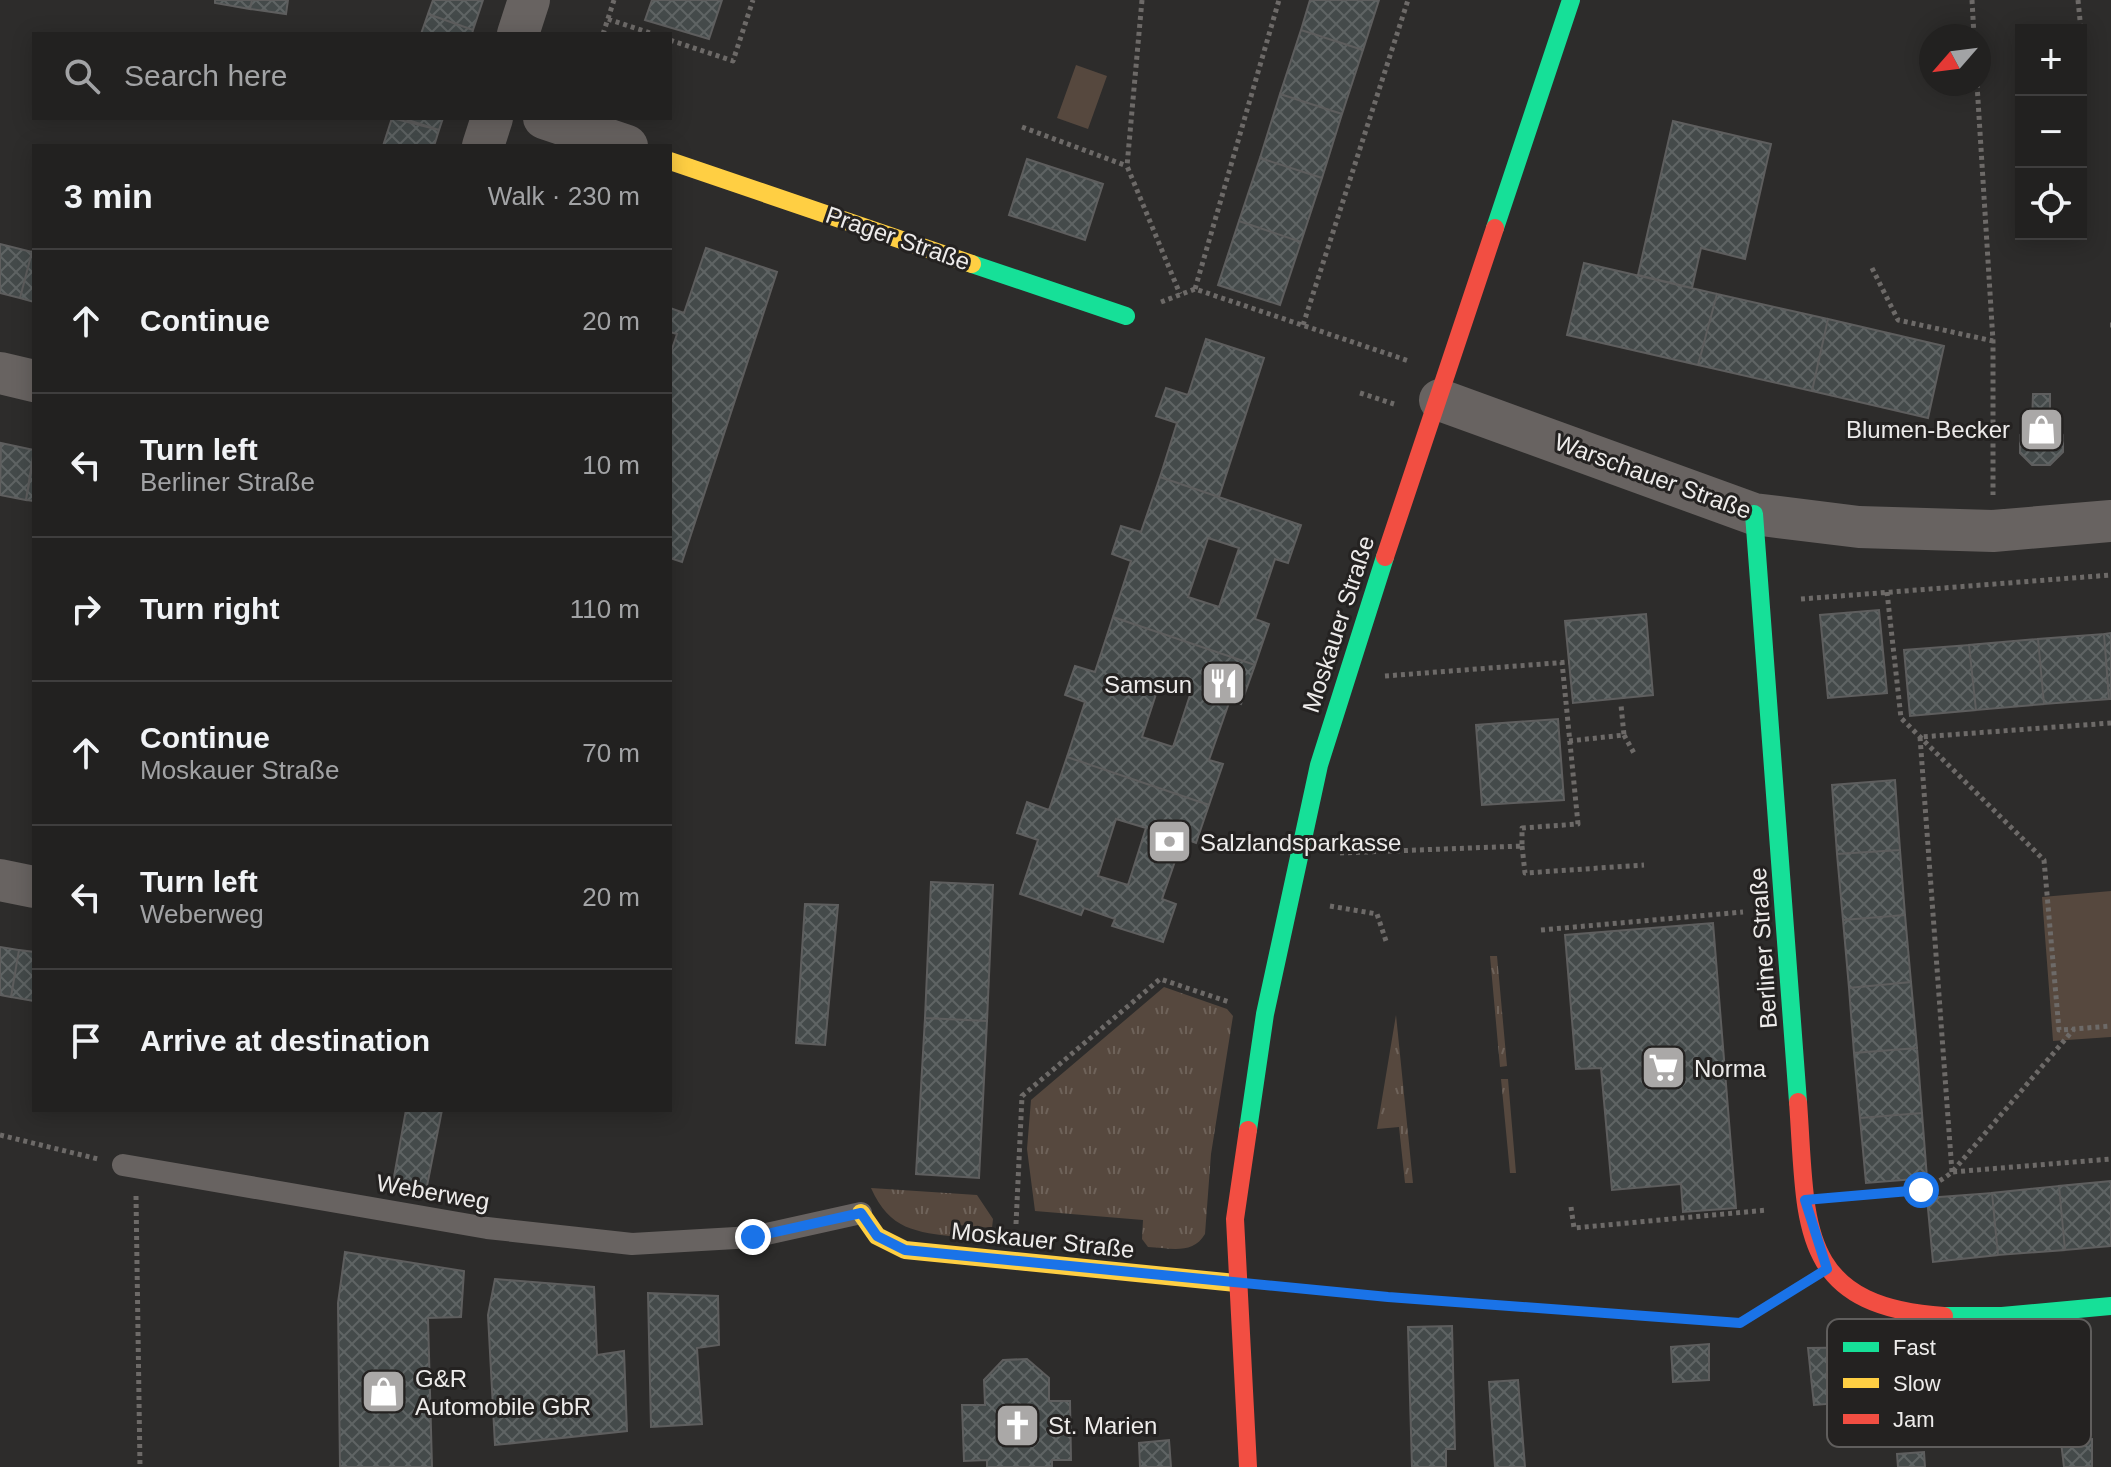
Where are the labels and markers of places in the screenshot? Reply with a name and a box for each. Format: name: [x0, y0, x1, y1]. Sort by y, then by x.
shop icon: Blumen-Becker: [2017, 405, 2065, 453]
place label: Blumen-Becker: [1846, 416, 2010, 443]
restaurant icon: Samsun: [1199, 660, 1247, 708]
place label: Samsun: [1104, 671, 1192, 698]
bank icon: Salzlandsparkasse: [1145, 818, 1193, 866]
place label: Salzlandsparkasse: [1200, 829, 1401, 856]
supermarket icon: Norma: [1639, 1044, 1687, 1092]
place label: Norma: [1694, 1055, 1767, 1082]
place label: G&R Automobile GbR: [415, 1365, 591, 1420]
shop icon: G&R Automobile GbR: [360, 1368, 408, 1416]
church icon: St. Marien: [993, 1401, 1041, 1449]
place label: St. Marien: [1048, 1412, 1157, 1439]

